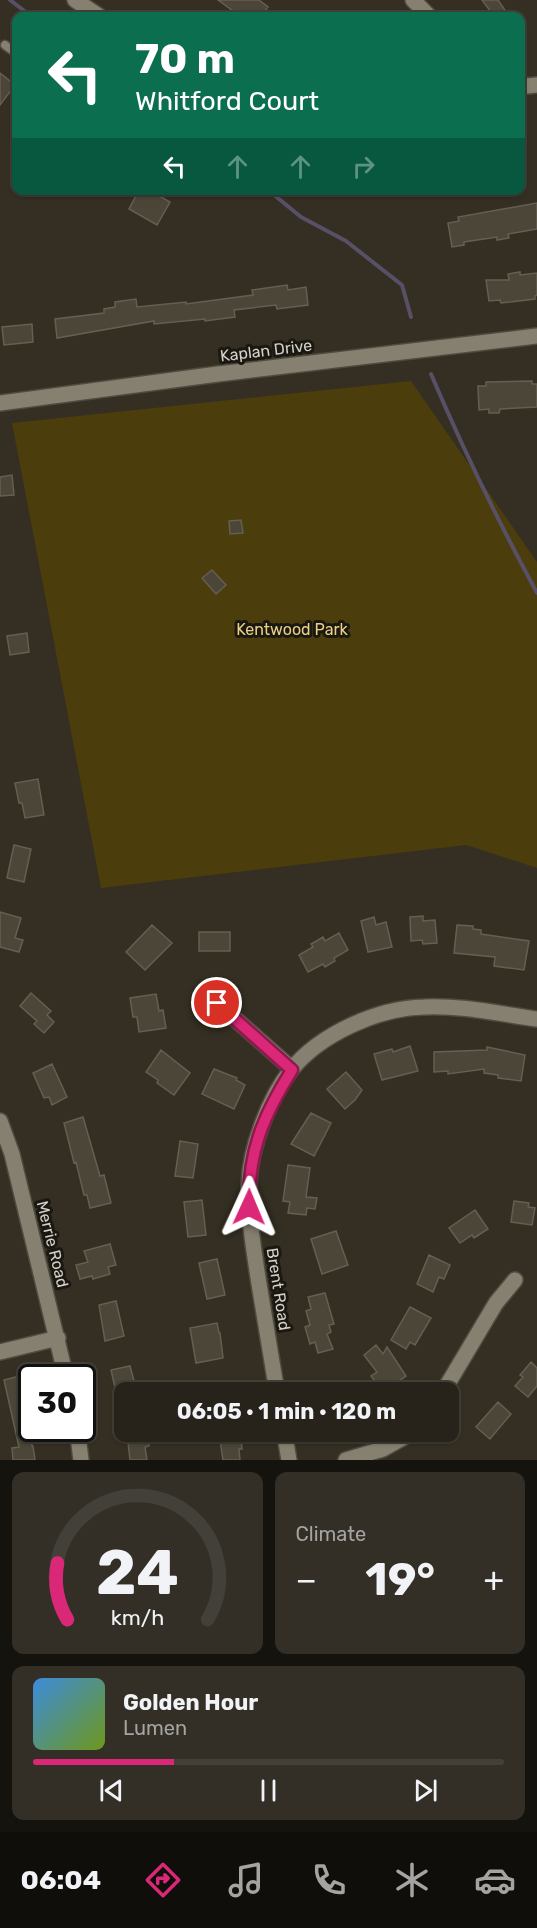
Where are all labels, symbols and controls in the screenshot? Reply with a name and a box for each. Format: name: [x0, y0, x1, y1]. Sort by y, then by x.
text: 70 m: [135, 34, 235, 84]
icon: left: [36, 36, 114, 114]
text: Whitford Court: [135, 85, 319, 117]
icon: left: [158, 150, 191, 183]
icon: ahead: [221, 150, 254, 183]
icon: ahead: [284, 150, 317, 183]
icon: right: [347, 150, 380, 183]
street label: Kaplan Drive: [219, 335, 313, 366]
park label: Kentwood Park: [236, 620, 349, 639]
pin: [191, 977, 242, 1028]
icon: arrive: [200, 986, 233, 1019]
position arrow: [217, 1175, 281, 1239]
street label: Merrie Road: [33, 1199, 72, 1289]
street label: Brent Road: [263, 1246, 294, 1332]
speed limit sign: 30: [18, 1364, 96, 1442]
text: 06:05 · 1 min · 120 m: [177, 1398, 396, 1425]
text: Climate: [296, 1522, 366, 1546]
text: 24: [96, 1536, 179, 1610]
text: 19°: [365, 1553, 435, 1606]
text: −: [296, 1560, 317, 1599]
text: +: [483, 1560, 504, 1599]
text: km/h: [110, 1605, 164, 1630]
text: Golden Hour: [123, 1689, 258, 1716]
text: Lumen: [123, 1716, 187, 1740]
icon: previous: [95, 1774, 128, 1807]
icon: pause: [252, 1774, 285, 1807]
icon: next: [409, 1774, 442, 1807]
icon: directions: [142, 1859, 184, 1901]
icon: music: [225, 1859, 267, 1901]
icon: phone: [308, 1859, 350, 1901]
icon: climate: [391, 1859, 433, 1901]
icon: car: [474, 1859, 516, 1901]
text: 06:04: [21, 1864, 101, 1896]

